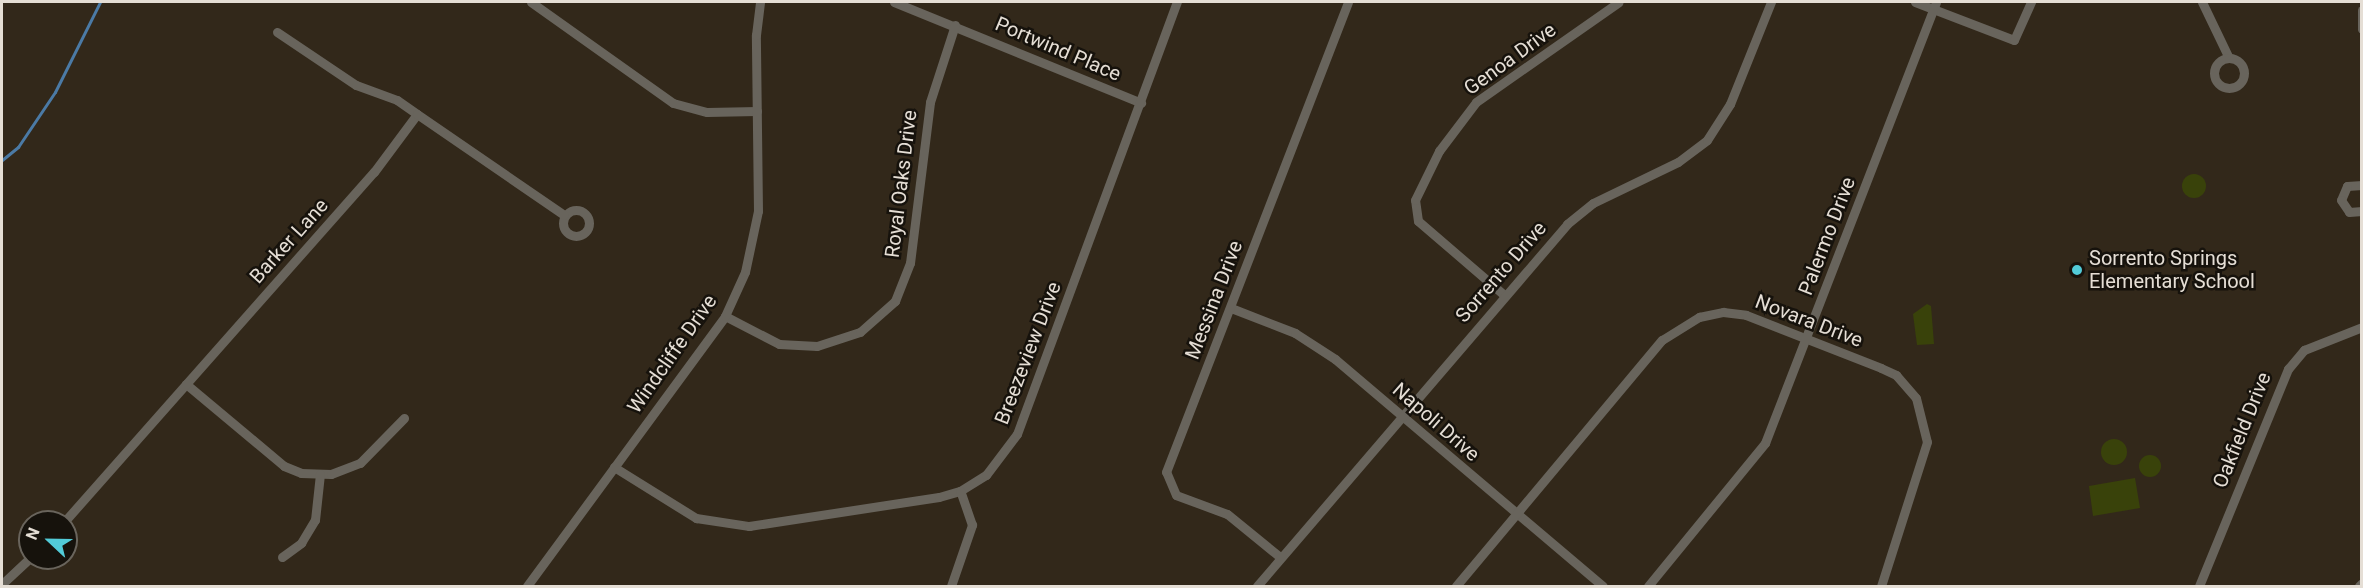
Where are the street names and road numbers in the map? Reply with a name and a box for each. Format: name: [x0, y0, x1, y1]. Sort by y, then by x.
street label: Portwind Place: [991, 12, 1125, 86]
street label: Genoa Drive: [1459, 18, 1561, 100]
street label: Royal Oaks Drive: [880, 109, 922, 259]
street label: Palermo Drive: [1793, 174, 1861, 298]
street label: Barker Lane: [245, 194, 333, 288]
street label: Sorrento Drive: [1451, 217, 1551, 327]
street label: Messina Drive: [1180, 237, 1248, 363]
street label: Breezeview Drive: [990, 278, 1066, 428]
street label: Windcliffe Drive: [622, 290, 722, 418]
street label: Novara Drive: [1752, 290, 1866, 352]
street label: Oakfield Drive: [2208, 369, 2276, 491]
street label: Napoli Drive: [1388, 378, 1484, 466]

